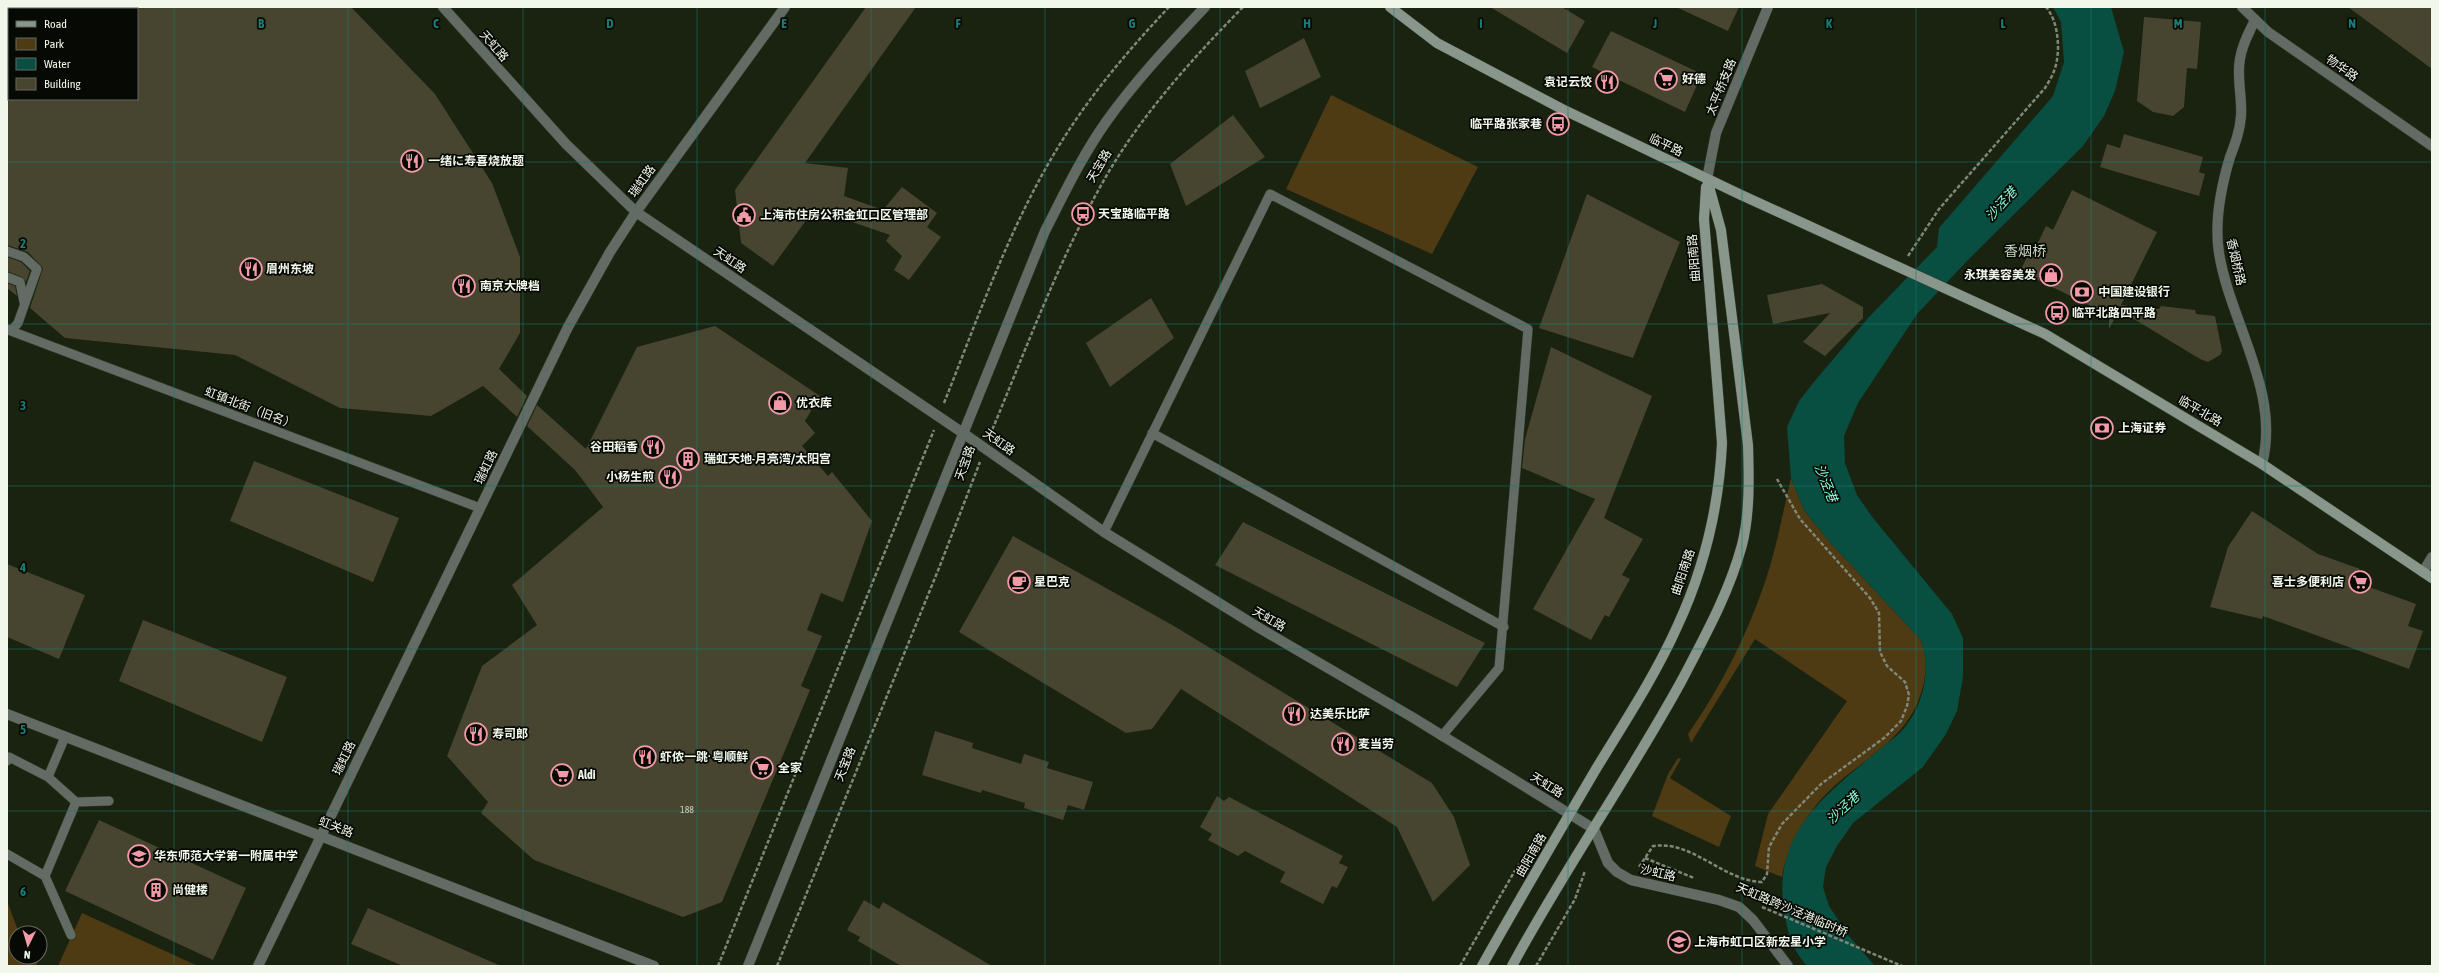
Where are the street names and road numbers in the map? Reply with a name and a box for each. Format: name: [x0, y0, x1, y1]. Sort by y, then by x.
street label: 天虹路: [477, 28, 511, 64]
street label: 物华路: [2323, 52, 2361, 84]
street label: 太平桥支路: [1703, 57, 1739, 117]
street label: 临平路: [1647, 131, 1685, 159]
street label: 天宝路: [1084, 147, 1114, 185]
street label: 瑞虹路: [626, 162, 658, 200]
street label: 曲阳南路: [1685, 233, 1703, 283]
street label: 香烟桥路: [2224, 237, 2248, 287]
street label: 天虹路: [711, 244, 749, 276]
street label: 虹镇北街（旧名）: [203, 384, 297, 432]
street label: 临平北路: [2176, 393, 2224, 429]
street label: 天虹路: [980, 426, 1018, 458]
street label: 天宝路: [952, 444, 978, 482]
street label: 瑞虹路: [472, 448, 500, 486]
street label: 曲阳南路: [1669, 547, 1697, 597]
street label: 天虹路: [1250, 604, 1288, 634]
street label: 瑞虹路: [330, 739, 358, 777]
street label: 天宝路: [832, 745, 858, 783]
street label: 天虹路: [1528, 770, 1566, 800]
street label: 虹关路: [317, 814, 355, 840]
street label: 曲阳南路: [1513, 831, 1549, 879]
street label: 沙虹路: [1639, 862, 1677, 884]
street label: 天虹路跨沙泾港临时桥: [1734, 880, 1850, 940]

